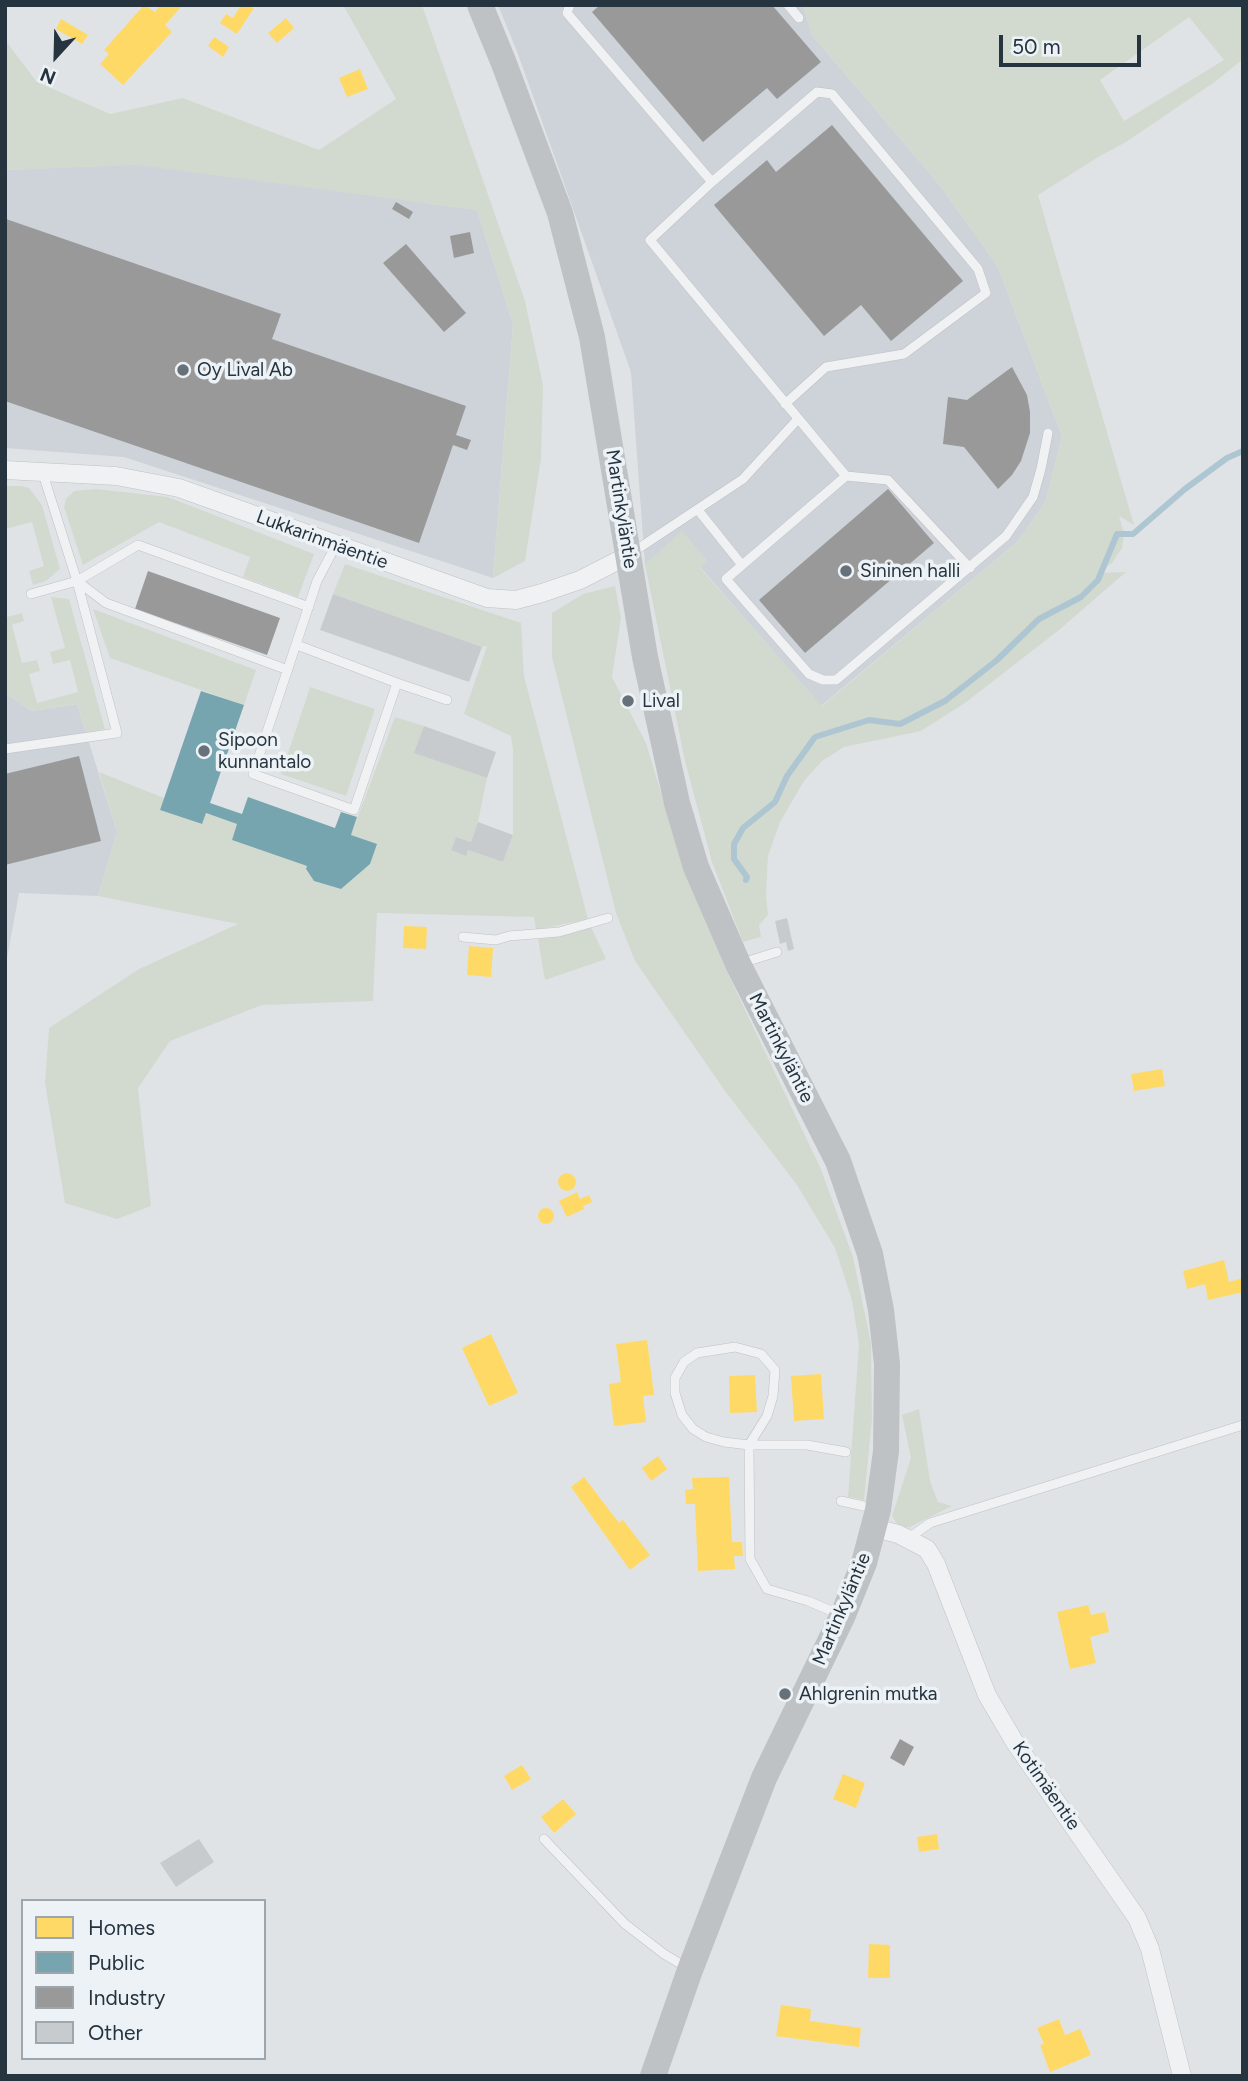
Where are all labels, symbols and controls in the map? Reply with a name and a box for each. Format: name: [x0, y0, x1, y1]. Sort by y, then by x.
north arrow: [21, 21, 91, 91]
scale bar: [1003, 21, 1145, 65]
text: 50 m: [1012, 34, 1061, 59]
text: N: [37, 63, 59, 89]
place label: Oy Lival Ab: [197, 359, 293, 381]
marker: Oy Lival Ab: [175, 362, 191, 378]
street label: Martinkyläntie: [600, 448, 642, 570]
street label: Lukkarinmäentie: [253, 506, 391, 574]
place label: Sininen halli: [860, 560, 960, 582]
marker: Sininen halli: [838, 563, 854, 579]
place label: Lival: [642, 690, 680, 712]
marker: Lival: [620, 693, 636, 709]
place label: Sipoon kunnantalo: [218, 729, 311, 773]
marker: Sipoon kunnantalo: [196, 743, 212, 759]
street label: Martinkyläntie: [744, 989, 818, 1107]
street label: Martinkyläntie: [808, 1549, 876, 1669]
place label: Ahlgrenin mutka: [799, 1683, 938, 1705]
marker: Ahlgrenin mutka: [777, 1686, 793, 1702]
street label: Kotimäentie: [1007, 1737, 1085, 1835]
legend: [21, 1899, 266, 2060]
text: Homes: [88, 1915, 155, 1940]
text: Public: [88, 1950, 145, 1975]
text: Industry: [88, 1985, 165, 2010]
text: Other: [88, 2020, 143, 2045]

